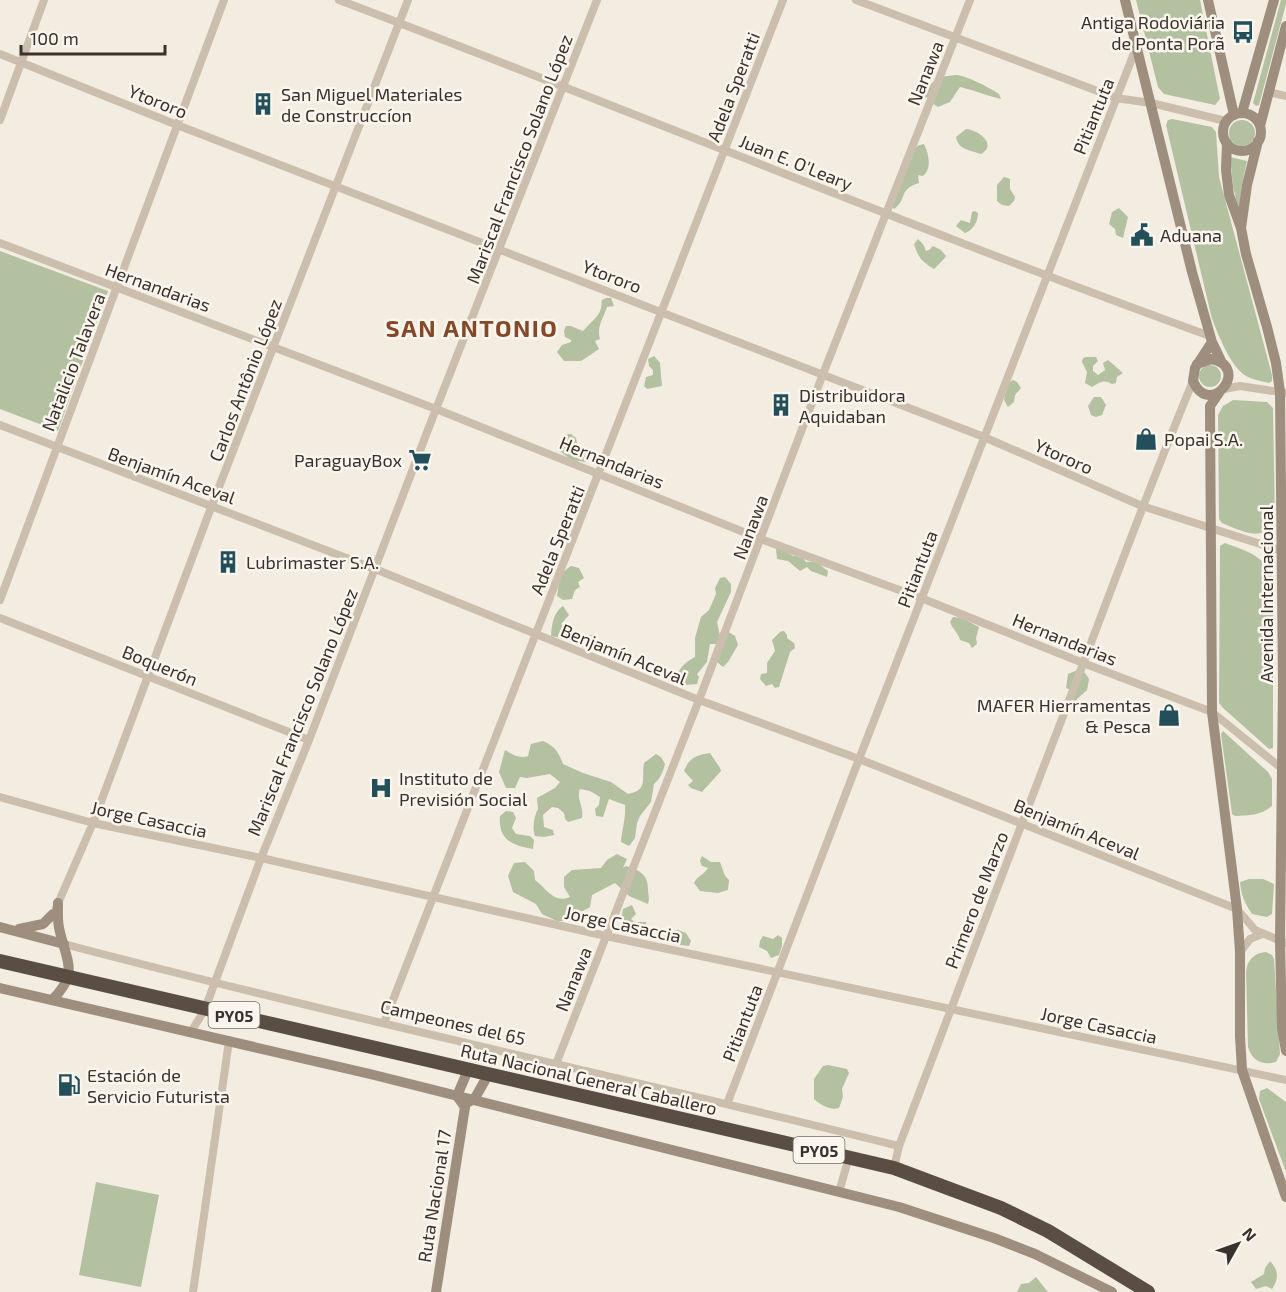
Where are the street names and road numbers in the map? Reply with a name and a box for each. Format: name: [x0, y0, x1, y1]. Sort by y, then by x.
street label: Adela Speratti: [702, 29, 764, 145]
street label: Mariscal Francisco Solano López: [461, 31, 577, 287]
street label: Nanawa: [902, 38, 948, 108]
street label: Pitiantuta: [1068, 75, 1118, 157]
street label: Ytororo: [125, 79, 191, 123]
street label: Juan E. O'Leary: [736, 129, 856, 195]
street label: Ytororo: [579, 255, 645, 297]
street label: Hernandarias: [102, 258, 214, 316]
street label: Natalicio Talavera: [37, 290, 109, 434]
street label: Carlos Antônio López: [204, 296, 286, 464]
street label: Hernandarias: [557, 431, 667, 493]
street label: Ytororo: [1031, 433, 1097, 479]
street label: Benjamín Aceval: [105, 442, 239, 508]
street label: Adela Speratti: [525, 482, 589, 598]
street label: Nanawa: [728, 492, 772, 562]
street label: Avenida Internacional: [1255, 505, 1277, 683]
street label: Pitiantuta: [892, 527, 942, 611]
street label: Mariscal Francisco Solano López: [242, 585, 362, 839]
street label: Hernandarias: [1010, 608, 1120, 670]
street label: Benjamín Aceval: [558, 619, 691, 690]
street label: Boquerón: [119, 640, 201, 690]
street label: Benjamín Aceval: [1011, 794, 1144, 865]
street label: Jorge Casaccia: [89, 796, 209, 842]
street label: Primero de Marzo: [940, 828, 1012, 972]
street label: Jorge Casaccia: [563, 901, 683, 947]
street label: Nanawa: [550, 944, 596, 1014]
street label: Pitiantuta: [717, 981, 767, 1065]
street label: Campeones del 65: [378, 995, 528, 1049]
road number: PY05: [208, 1002, 260, 1028]
street label: Jorge Casaccia: [1039, 1002, 1159, 1048]
street label: Ruta Nacional General Caballero: [459, 1039, 719, 1119]
street label: Ruta Nacional 17: [413, 1128, 455, 1264]
road number: PY05: [794, 1137, 844, 1163]

